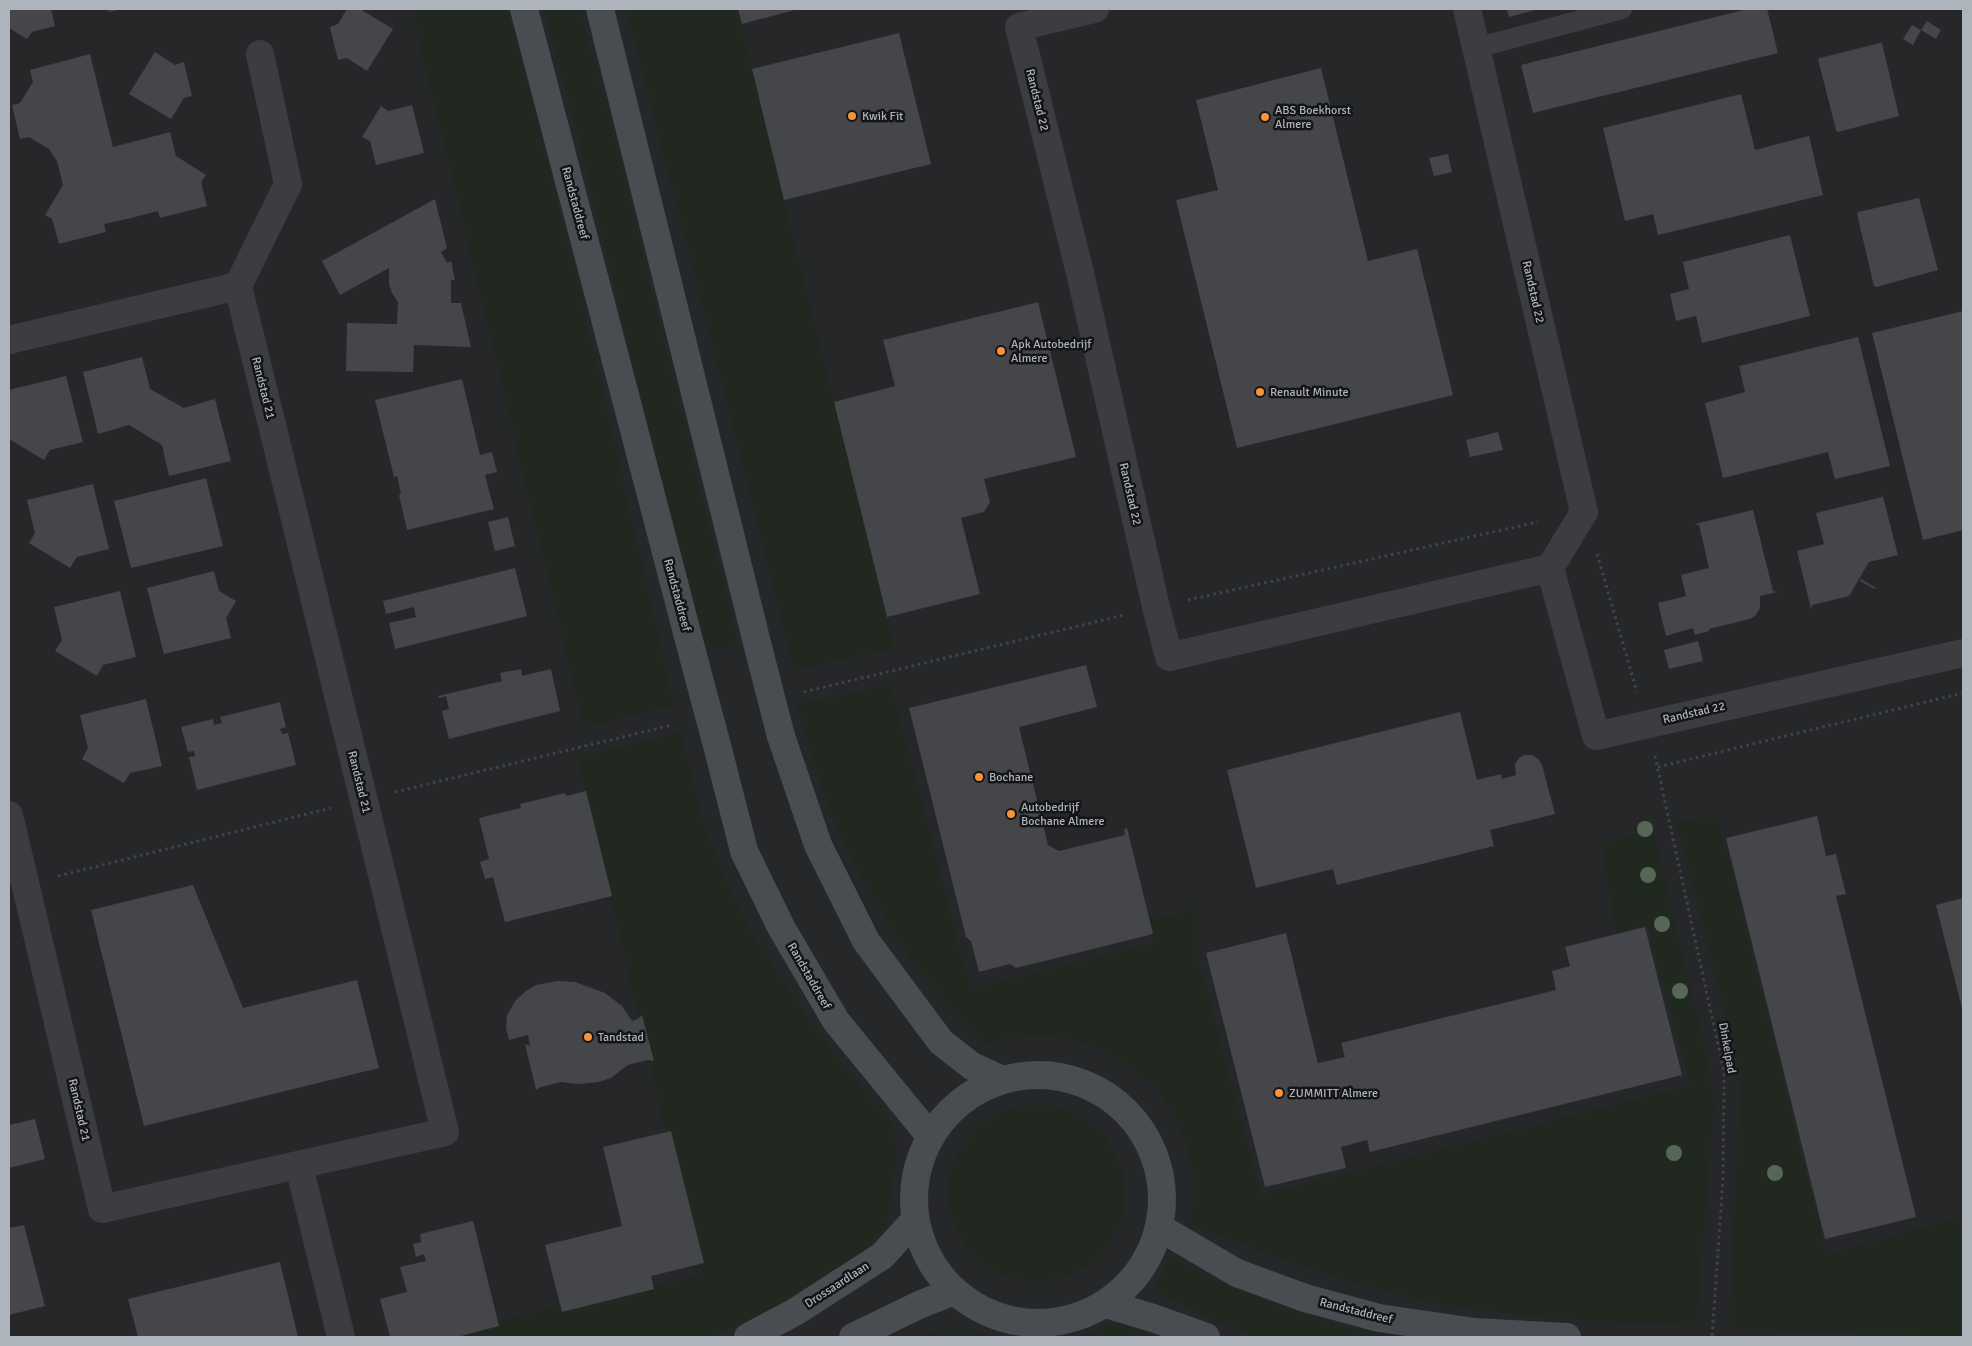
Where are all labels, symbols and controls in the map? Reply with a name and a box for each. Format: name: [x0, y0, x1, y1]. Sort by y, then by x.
street label: Randstad 22: [1022, 67, 1052, 133]
place label: ABS Boekhorst Almere: [1275, 103, 1351, 132]
place label: Kwik Fit: [862, 109, 903, 124]
marker: Kwik Fit: [846, 110, 858, 122]
marker: ABS Boekhorst Almere: [1259, 111, 1271, 123]
street label: Randstaddreef: [558, 165, 592, 242]
street label: Randstad 22: [1519, 259, 1547, 325]
place label: Apk Autobedrijf Almere: [1011, 337, 1092, 366]
marker: Apk Autobedrijf Almere: [995, 345, 1007, 357]
street label: Randstad 21: [248, 355, 278, 421]
place label: Renault Minute: [1270, 385, 1349, 400]
marker: Renault Minute: [1254, 386, 1266, 398]
street label: Randstad 22: [1116, 461, 1144, 527]
street label: Randstaddreef: [660, 557, 694, 634]
street label: Randstad 22: [1661, 699, 1727, 727]
street label: Randstad 21: [344, 749, 374, 815]
place label: Bochane: [989, 770, 1033, 785]
marker: Bochane: [973, 771, 985, 783]
place label: Autobedrijf Bochane Almere: [1021, 800, 1104, 829]
marker: Autobedrijf Bochane Almere: [1005, 808, 1017, 820]
street label: Randstaddreef: [784, 940, 835, 1013]
street label: Dinkelpad: [1715, 1021, 1739, 1075]
place label: Tandstad: [598, 1030, 644, 1045]
marker: Tandstad: [582, 1031, 594, 1043]
street label: Randstad 21: [65, 1077, 93, 1143]
place label: ZUMMITT Almere: [1289, 1086, 1378, 1101]
marker: ZUMMITT Almere: [1273, 1087, 1285, 1099]
street label: Drossaardlaan: [802, 1259, 872, 1311]
street label: Randstaddreef: [1318, 1295, 1395, 1328]

